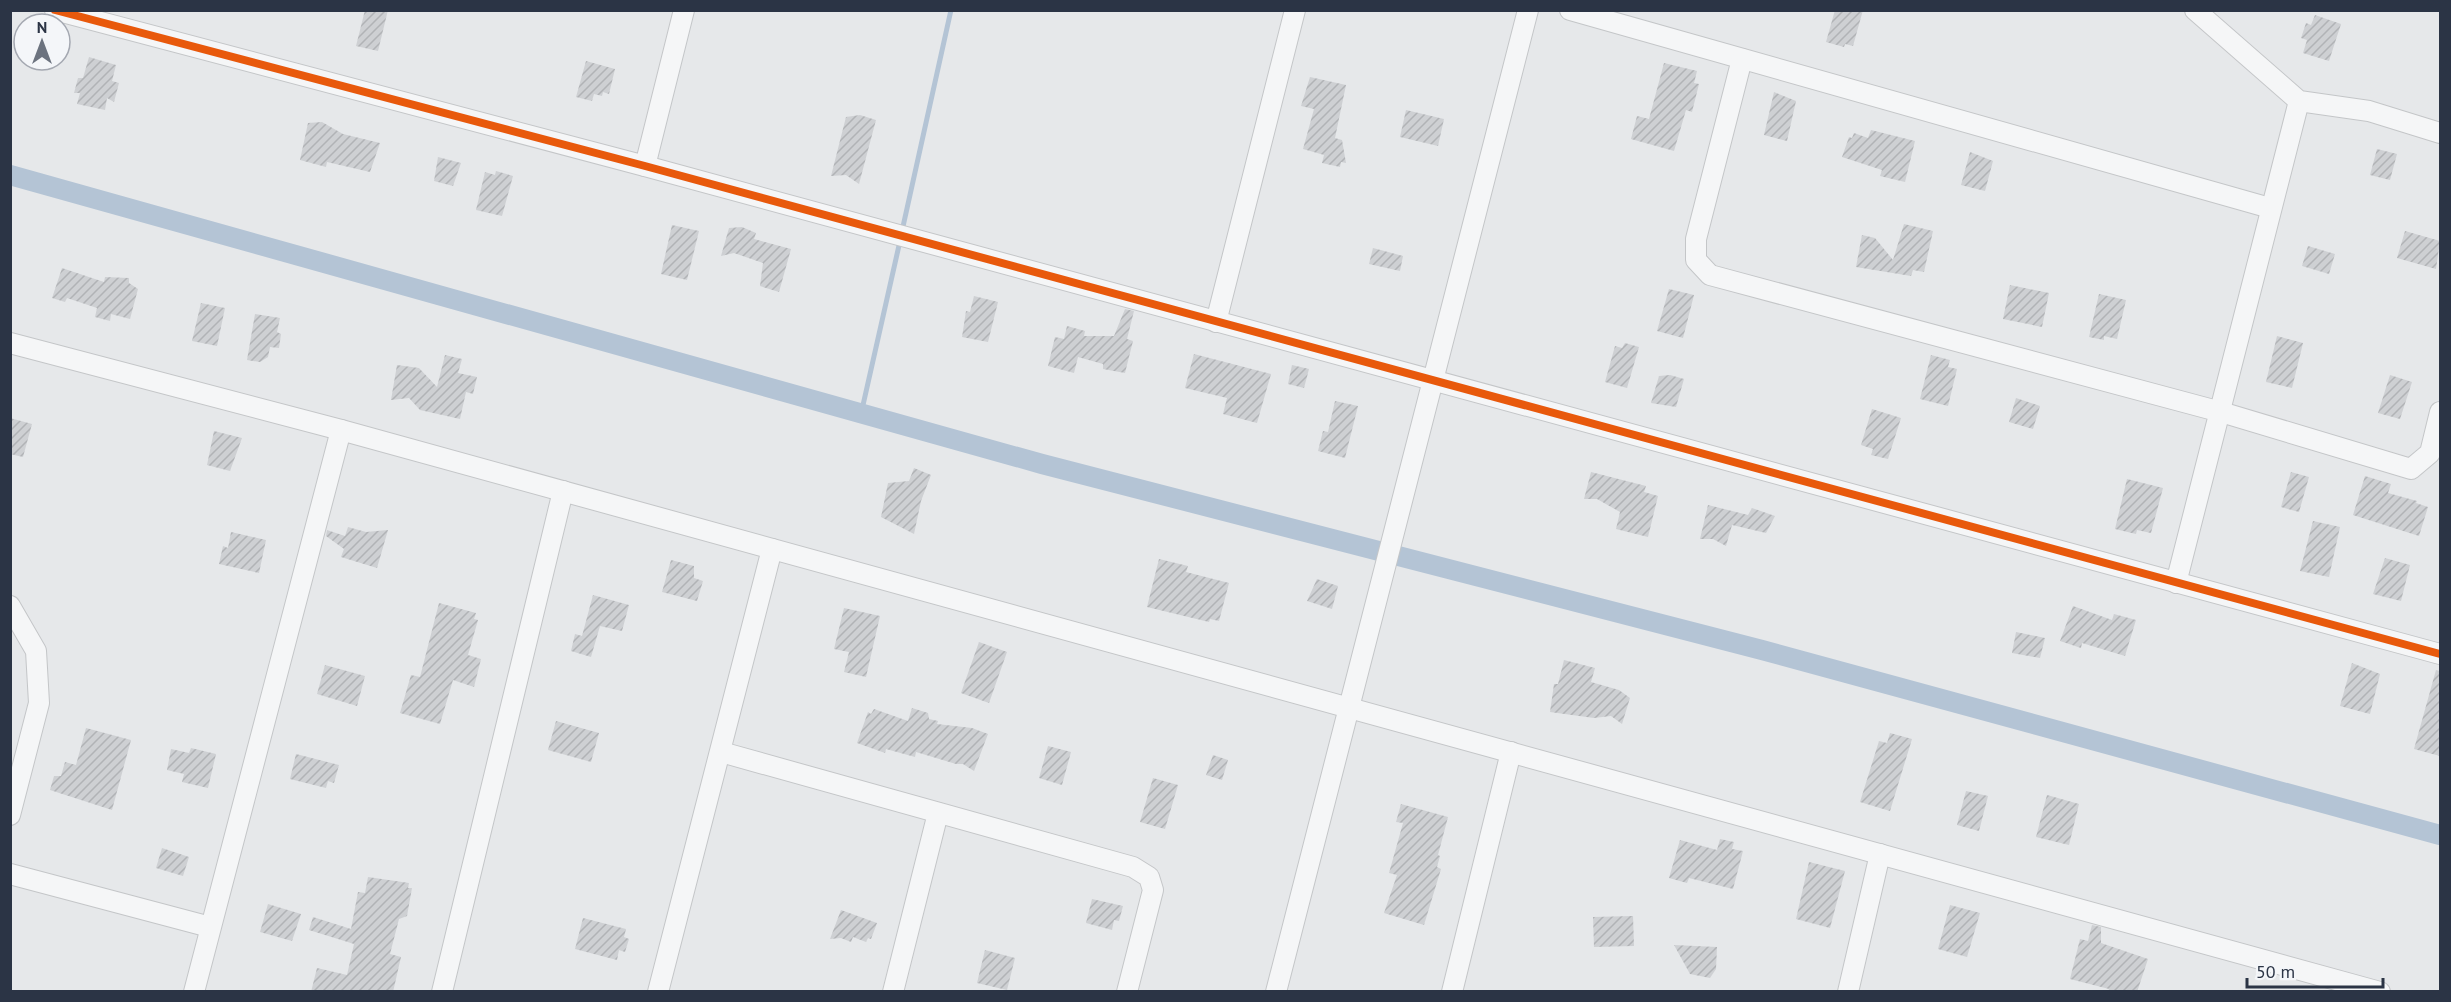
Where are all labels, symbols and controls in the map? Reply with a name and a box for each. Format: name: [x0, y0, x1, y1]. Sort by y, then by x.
north arrow: [12, 12, 72, 72]
text: N: [37, 17, 47, 37]
scale bar: [2247, 951, 2384, 989]
text: 50 m: [2256, 960, 2295, 983]

